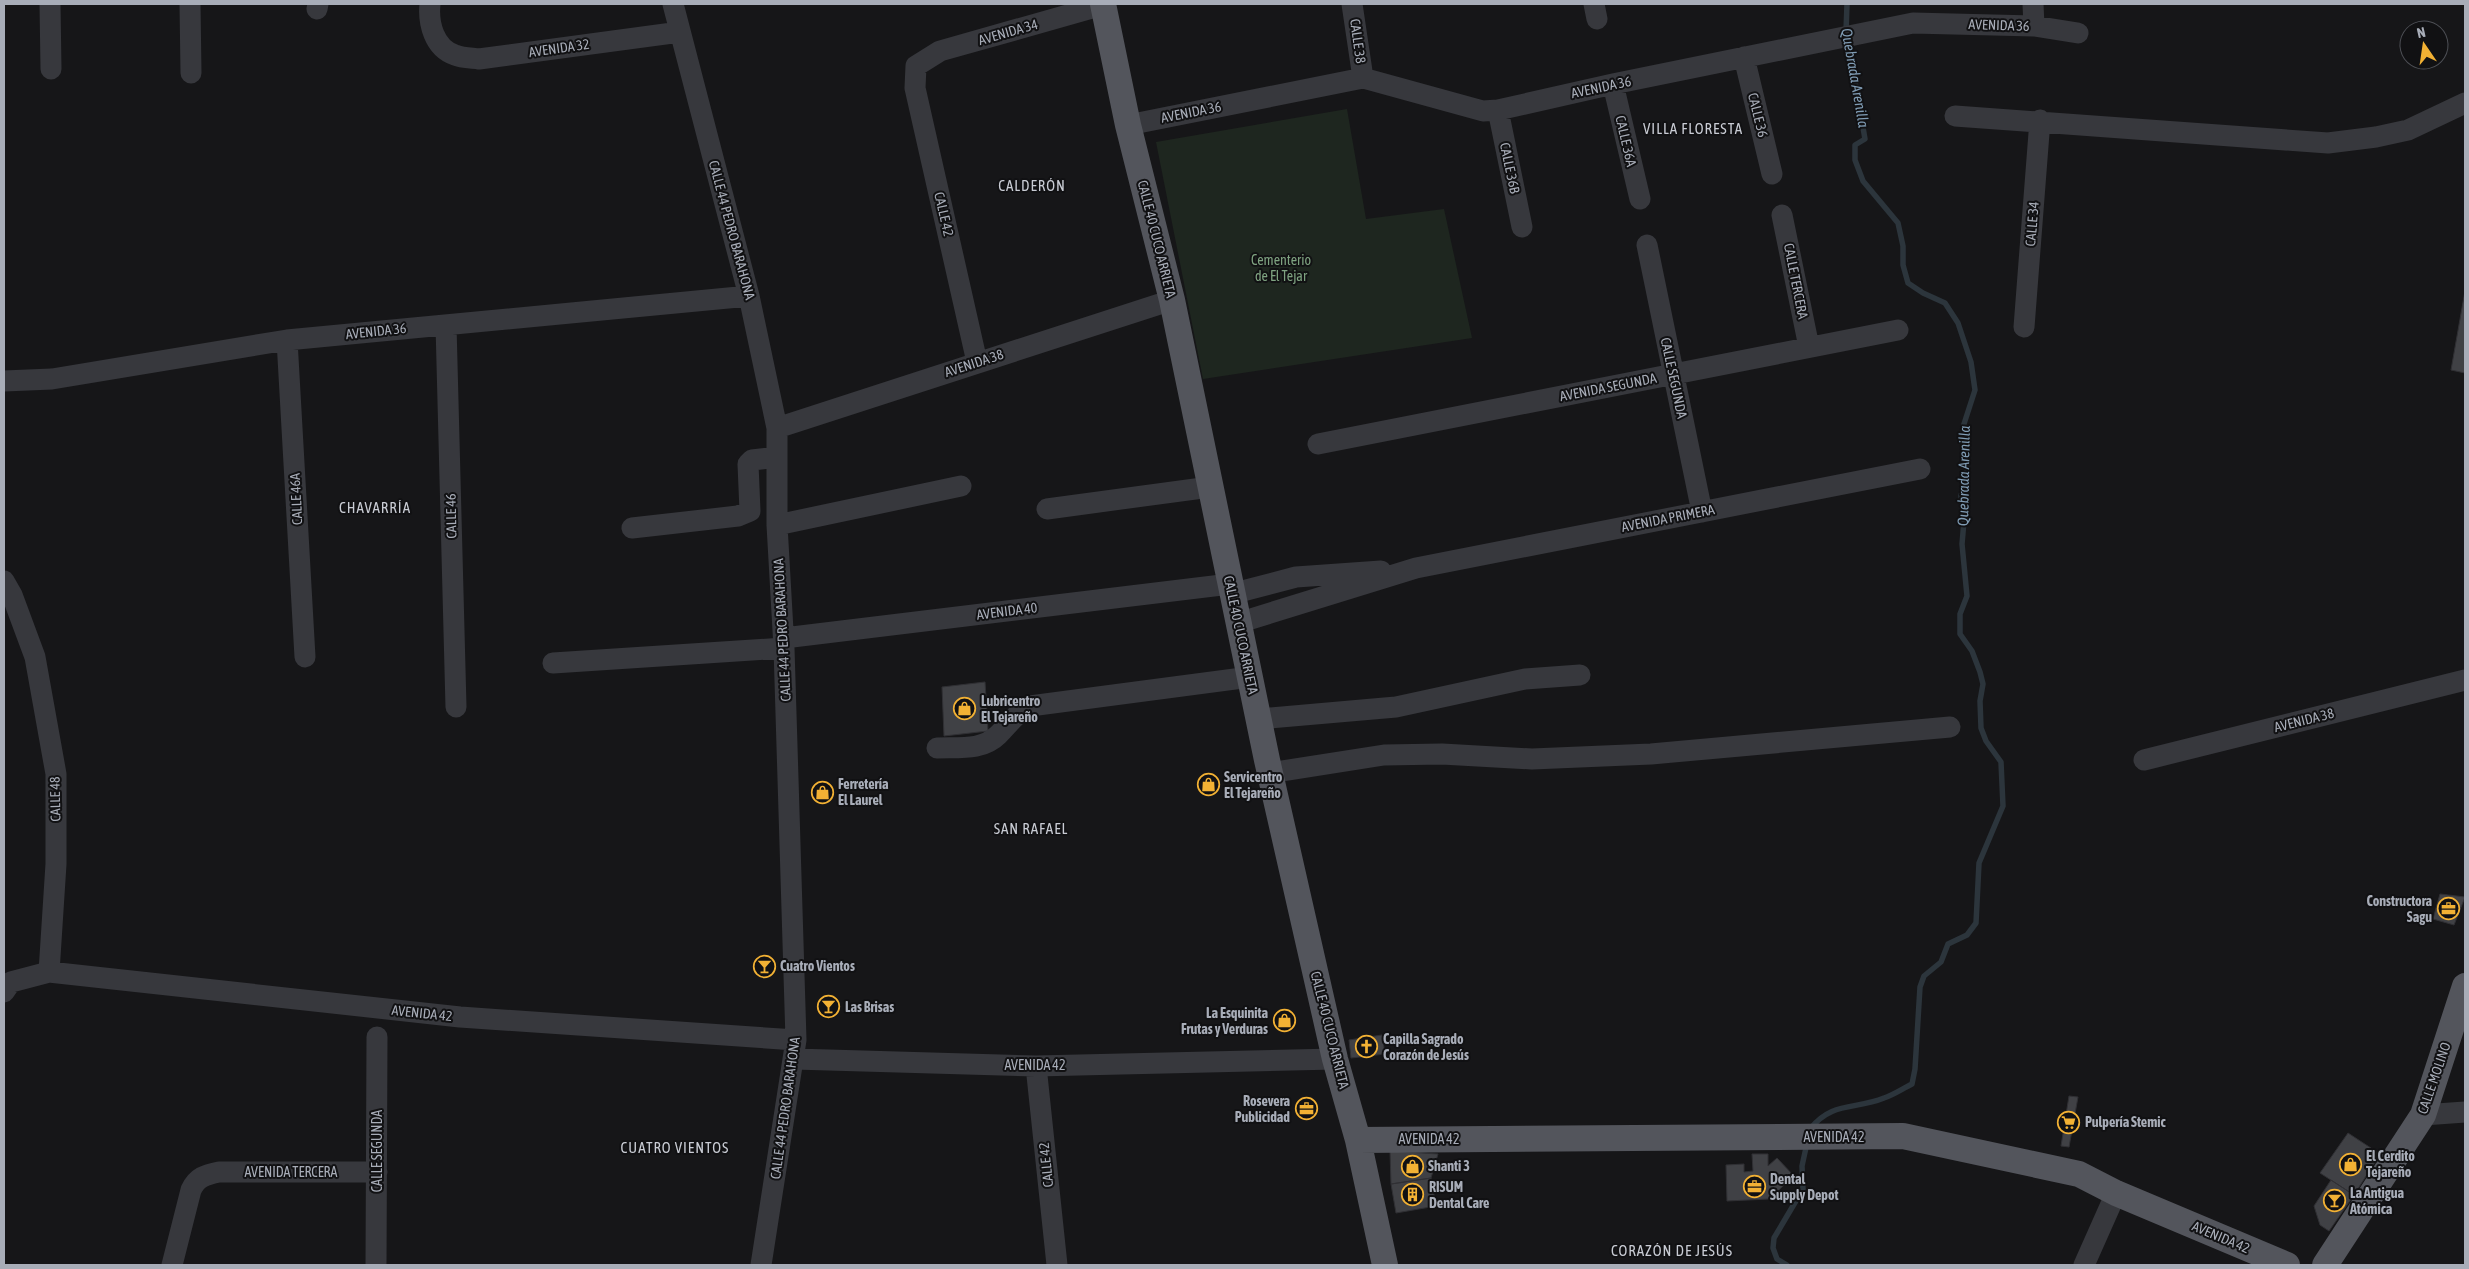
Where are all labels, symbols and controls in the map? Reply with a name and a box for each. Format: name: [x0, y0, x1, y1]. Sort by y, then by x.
street label: AVENIDA 34: [976, 16, 1040, 48]
street label: AVENIDA 36: [1968, 16, 2030, 34]
street label: CALLE 38: [1347, 18, 1369, 65]
north arrow: [2399, 20, 2449, 70]
text: N: [2415, 24, 2427, 41]
water label: Quebrada Arenilla: [1838, 27, 1873, 129]
street label: AVENIDA 32: [528, 36, 590, 60]
street label: AVENIDA 36: [1569, 73, 1633, 101]
street label: CALLE 36: [1745, 91, 1771, 139]
street label: AVENIDA 36: [1160, 98, 1223, 126]
street label: CALLE 36A: [1612, 114, 1640, 168]
district label: VILLA FLORESTA: [1643, 120, 1743, 137]
street label: CALLE 36B: [1497, 141, 1523, 195]
street label: CALLE 44 PEDRO BARAHONA: [706, 159, 758, 301]
district label: CALDERÓN: [998, 177, 1066, 194]
street label: CALLE 40 CUCO ARRIETA: [1135, 179, 1179, 300]
street label: CALLE 42: [931, 190, 957, 238]
street label: CALLE 34: [2022, 200, 2042, 247]
street label: CALLE TERCERA: [1781, 242, 1811, 320]
park label: Cementerio de El Tejar: [1251, 252, 1311, 284]
street label: AVENIDA 36: [345, 320, 408, 342]
street label: CALLE SEGUNDA: [1658, 336, 1690, 420]
street label: AVENIDA 38: [943, 346, 1006, 380]
street label: AVENIDA SEGUNDA: [1558, 370, 1658, 404]
water label: Quebrada Arenilla: [1954, 426, 1973, 526]
street label: CALLE 46A: [287, 473, 305, 525]
street label: CALLE 46: [443, 493, 459, 539]
district label: CHAVARRÍA: [339, 499, 411, 516]
street label: AVENIDA PRIMERA: [1620, 501, 1716, 535]
street label: CALLE 44 PEDRO BARAHONA: [770, 558, 794, 702]
street label: CALLE 40 CUCO ARRIETA: [1221, 574, 1261, 696]
street label: AVENIDA 40: [976, 599, 1039, 623]
place label: Lubricentro El Tejareño: [981, 693, 1041, 725]
shop icon: Lubricentro El Tejareño: [953, 697, 977, 721]
street label: AVENIDA 38: [2272, 705, 2336, 735]
place label: Servicentro El Tejareño: [1224, 769, 1283, 801]
shop icon: Servicentro El Tejareño: [1196, 773, 1220, 797]
street label: CALLE 48: [47, 776, 63, 822]
place label: Ferretería El Laurel: [838, 776, 889, 808]
shop icon: Ferretería El Laurel: [810, 780, 834, 804]
district label: SAN RAFAEL: [994, 820, 1068, 837]
place label: Constructora Sagu: [2366, 893, 2432, 925]
office icon: Constructora Sagu: [2436, 897, 2460, 921]
bar icon: Cuatro Vientos: [752, 954, 776, 978]
place label: Cuatro Vientos: [780, 958, 855, 974]
street label: CALLE 40 CUCO ARRIETA: [1308, 970, 1352, 1091]
bar icon: Las Brisas: [817, 995, 841, 1019]
place label: Las Brisas: [845, 999, 894, 1015]
street label: AVENIDA 42: [391, 1002, 453, 1024]
place label: La Esquinita Frutas y Verduras: [1181, 1005, 1268, 1037]
shop icon: La Esquinita Frutas y Verduras: [1272, 1009, 1296, 1033]
place label: Capilla Sagrado Corazón de Jesús: [1383, 1031, 1469, 1063]
church icon: Capilla Sagrado Corazón de Jesús: [1355, 1035, 1379, 1059]
street label: CALLE 44 PEDRO BARAHONA: [767, 1036, 803, 1180]
street label: CALLE MOLINO: [2414, 1040, 2454, 1116]
street label: AVENIDA 42: [1004, 1057, 1066, 1073]
place label: Rosevera Publicidad: [1235, 1093, 1290, 1125]
office icon: Rosevera Publicidad: [1294, 1097, 1318, 1121]
street label: CALLE SEGUNDA: [369, 1110, 385, 1192]
supermarket icon: Pulpería Stemic: [2057, 1110, 2081, 1134]
place label: Pulpería Stemic: [2085, 1114, 2167, 1130]
street label: AVENIDA 42: [1803, 1129, 1865, 1145]
street label: AVENIDA 42: [1398, 1131, 1460, 1147]
district label: CUATRO VIENTOS: [621, 1139, 729, 1156]
street label: CALLE 42: [1036, 1142, 1056, 1188]
place label: El Cerdito Tejareño: [2366, 1148, 2415, 1180]
shop icon: El Cerdito Tejareño: [2338, 1152, 2362, 1176]
shop icon: Shanti 3: [1400, 1154, 1424, 1178]
place label: Shanti 3: [1428, 1158, 1470, 1174]
street label: AVENIDA TERCERA: [245, 1164, 338, 1180]
place label: Dental Supply Depot: [1770, 1171, 1839, 1203]
office icon: Dental Supply Depot: [1742, 1175, 1766, 1199]
place label: RISUM Dental Care: [1429, 1179, 1489, 1211]
building icon: RISUM Dental Care: [1401, 1183, 1425, 1207]
place label: La Antigua Atómica: [2349, 1185, 2405, 1217]
bar icon: La Antigua Atómica: [2322, 1189, 2346, 1213]
street label: AVENIDA 42: [2190, 1218, 2252, 1256]
district label: CORAZÓN DE JESÚS: [1611, 1242, 1733, 1259]

